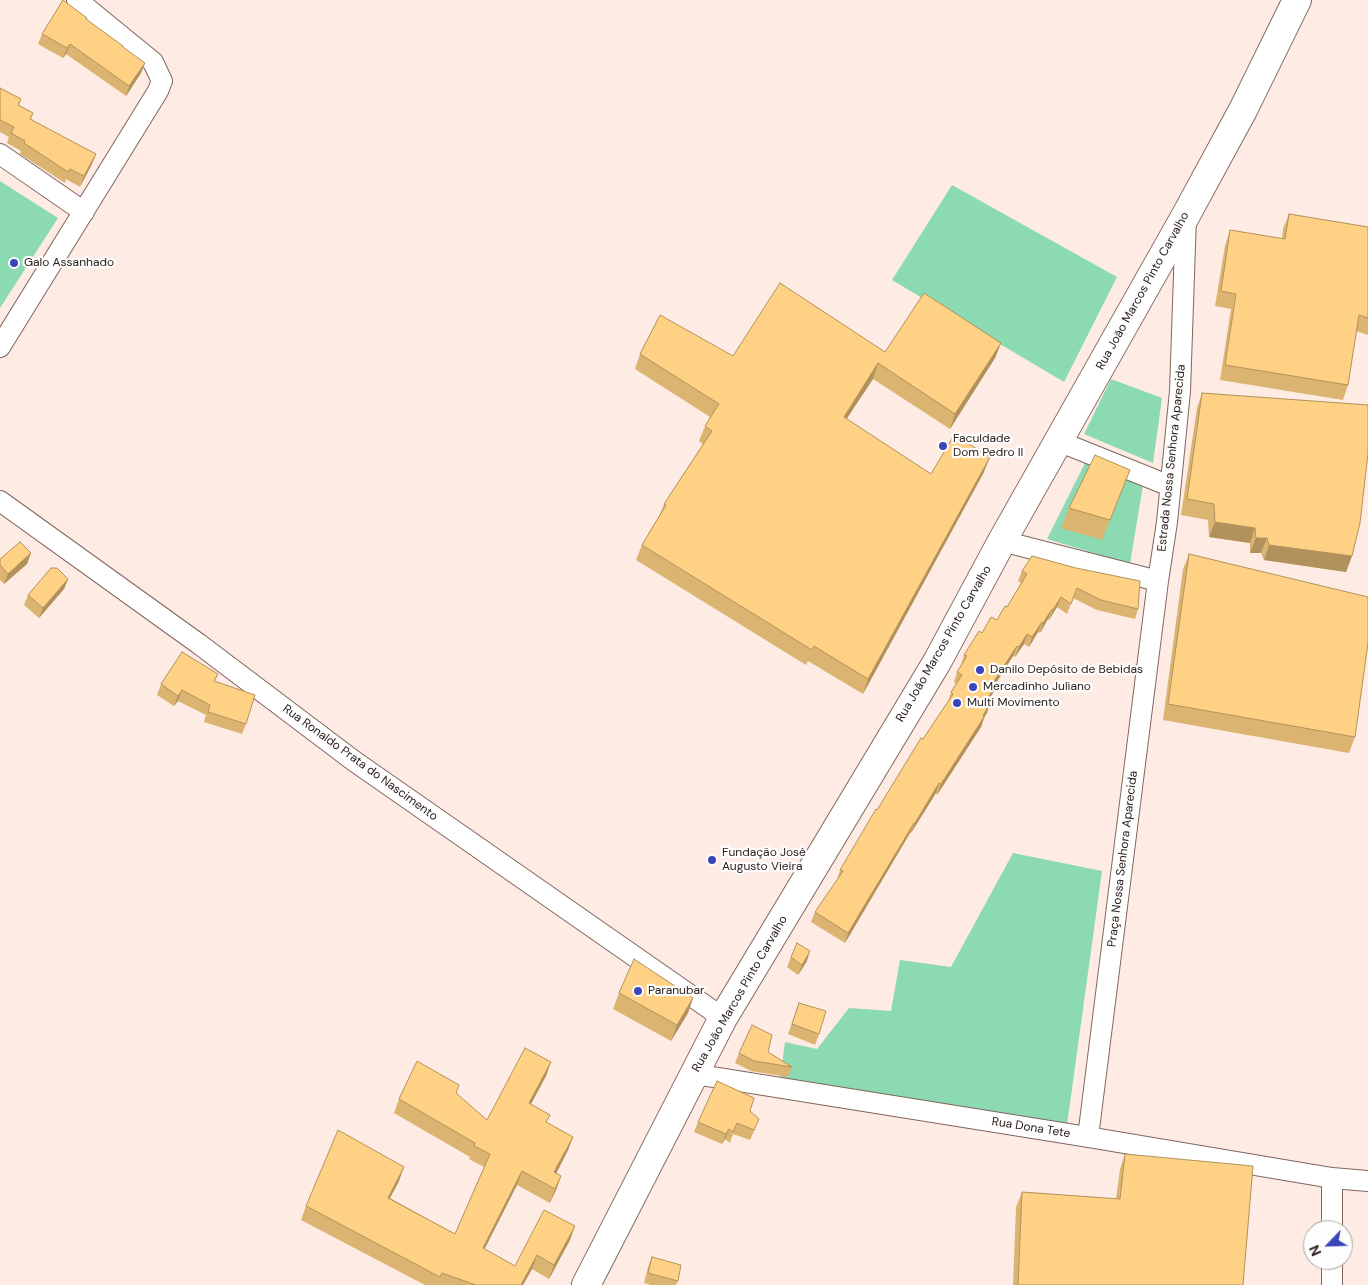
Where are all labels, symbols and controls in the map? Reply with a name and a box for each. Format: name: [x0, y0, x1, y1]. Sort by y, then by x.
street label: Rua João Marcos Pinto Carvalho: [1094, 210, 1192, 372]
place label: Galo Assanhado: [24, 256, 114, 270]
marker: Galo Assanhado: [8, 257, 20, 269]
street label: Estrada Nossa Senhora Aparecida: [1155, 364, 1189, 552]
place label: Faculdade Dom Pedro II: [953, 432, 1023, 460]
marker: Faculdade Dom Pedro II: [937, 440, 949, 452]
street label: Rua João Marcos Pinto Carvalho: [893, 563, 995, 725]
place label: Danilo Depósito de Bebidas: [990, 663, 1143, 677]
marker: Danilo Depósito de Bebidas: [974, 664, 986, 676]
place label: Mercadinho Juliano: [983, 680, 1091, 694]
marker: Mercadinho Juliano: [967, 681, 979, 693]
place label: Multi Movimento: [967, 696, 1060, 710]
marker: Multi Movimento: [951, 697, 963, 709]
street label: Rua Ronaldo Prata do Nascimento: [280, 702, 440, 824]
street label: Praça Nossa Senhora Aparecida: [1105, 770, 1141, 948]
place label: Fundação José Augusto Vieira: [722, 846, 806, 874]
marker: Fundação José Augusto Vieira: [706, 854, 718, 866]
street label: Rua João Marcos Pinto Carvalho: [689, 913, 791, 1075]
place label: Paranubar: [648, 984, 704, 998]
marker: Paranubar: [632, 985, 644, 997]
street label: Rua Dona Tete: [991, 1115, 1071, 1141]
north arrow: [1303, 1220, 1353, 1270]
text: N: [1305, 1242, 1326, 1259]

